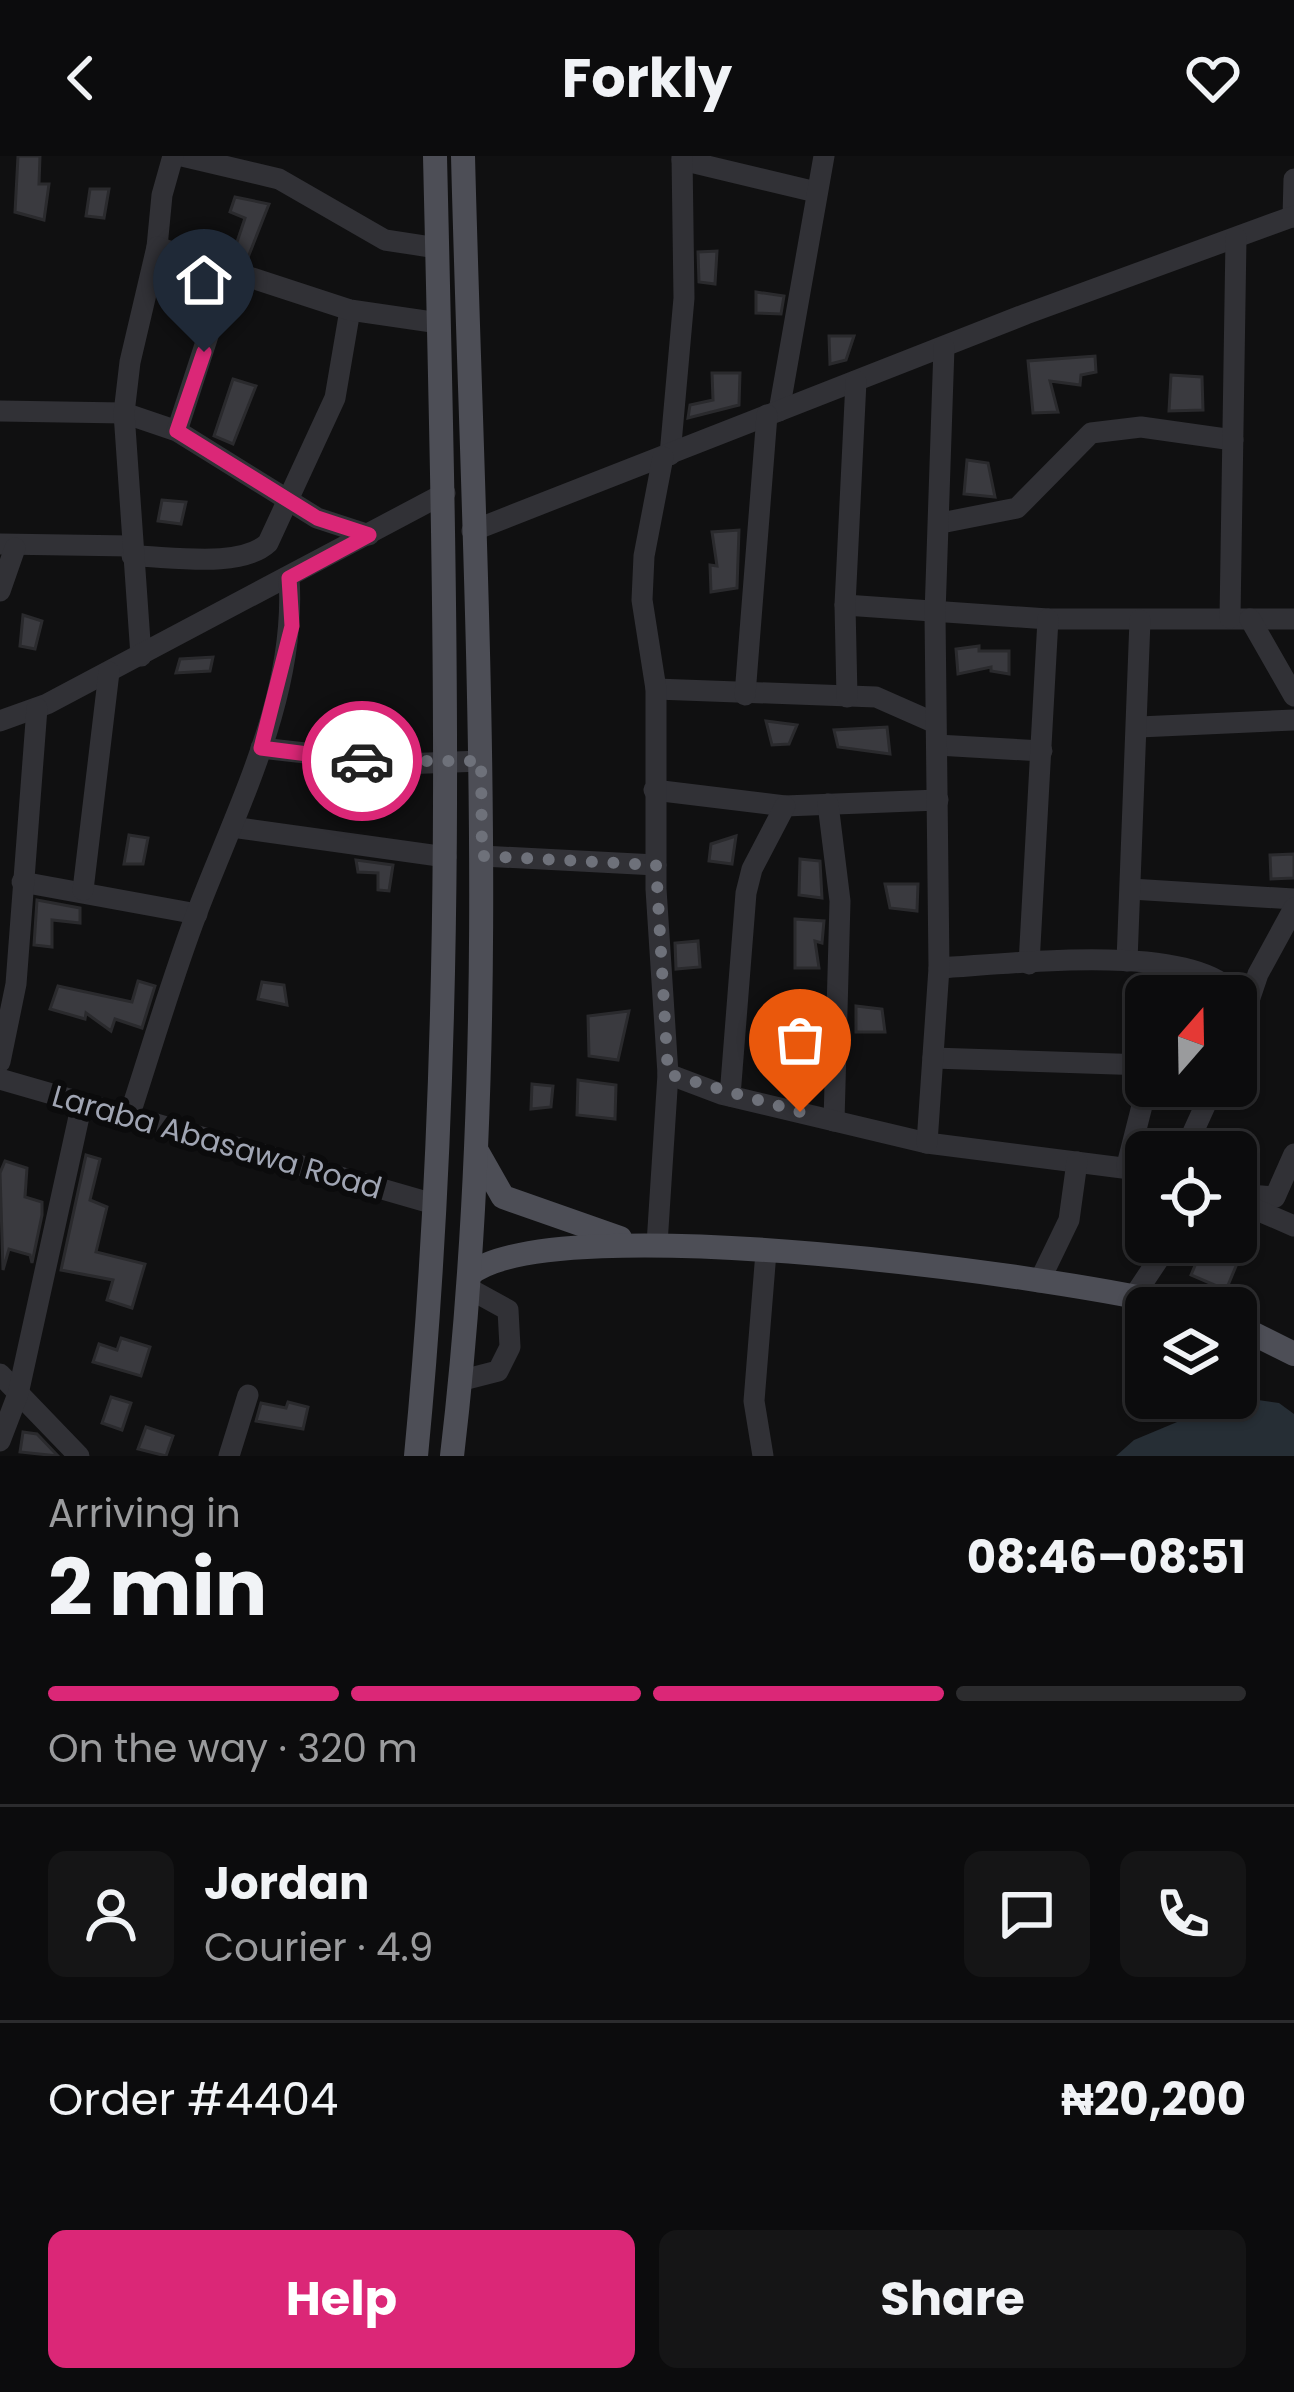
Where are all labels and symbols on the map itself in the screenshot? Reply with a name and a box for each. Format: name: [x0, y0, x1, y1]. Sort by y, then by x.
pin: [153, 229, 255, 352]
courier: [302, 701, 422, 821]
north arrow: [1125, 975, 1257, 1107]
pin: [749, 989, 851, 1112]
street label: Laraba Abasawa Road: [47, 1074, 387, 1210]

